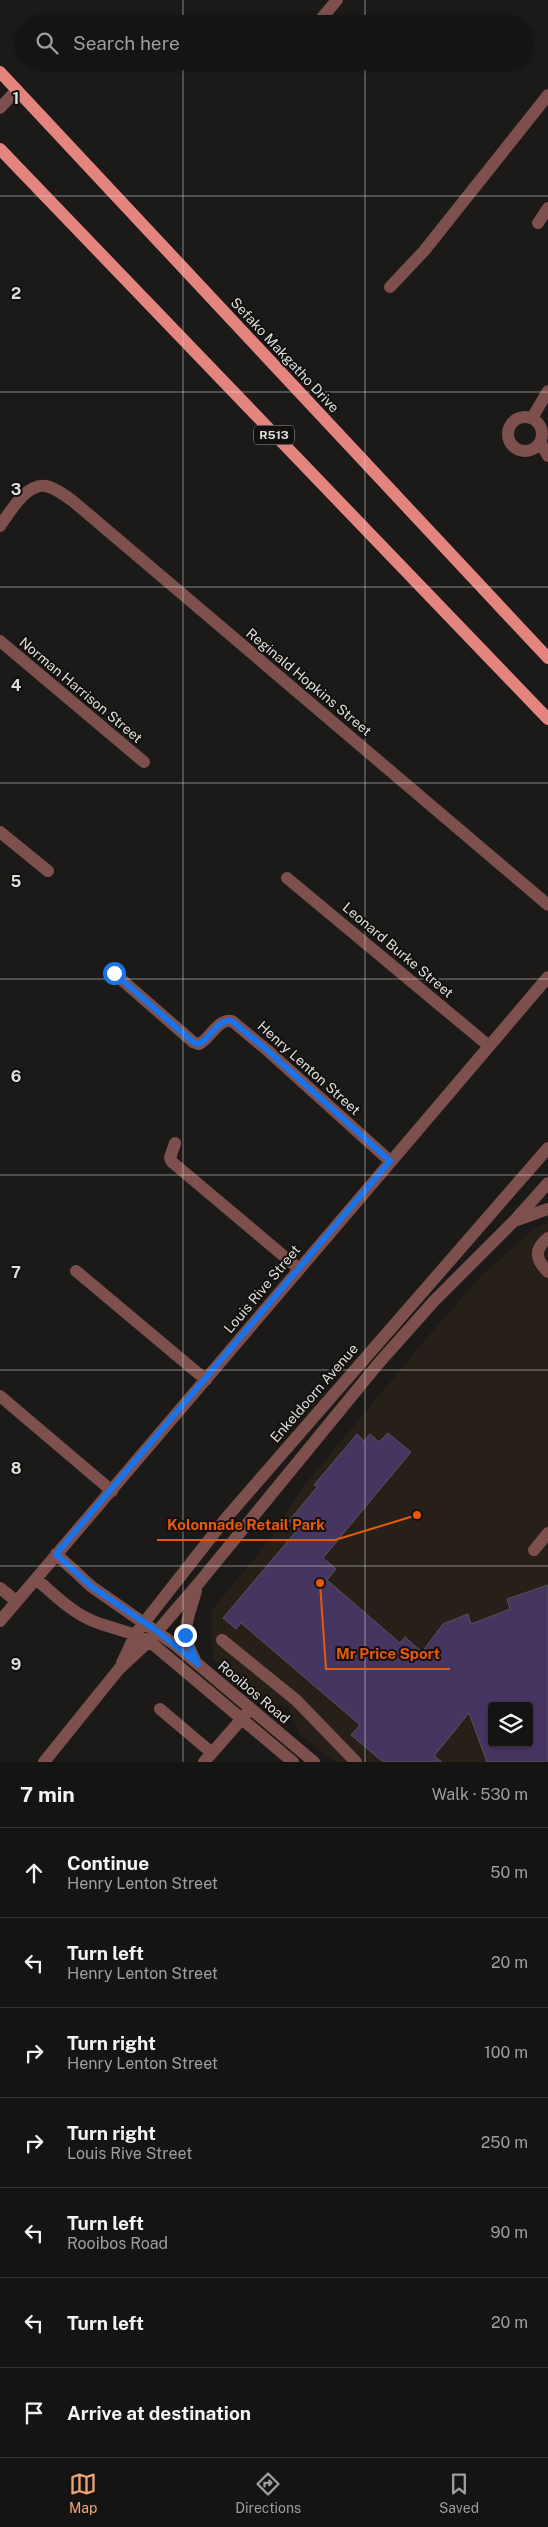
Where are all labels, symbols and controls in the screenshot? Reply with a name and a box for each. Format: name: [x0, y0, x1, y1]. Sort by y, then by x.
search box: [15, 15, 533, 70]
icon: search: [33, 29, 61, 57]
text: Search here: [73, 32, 180, 54]
text: 1: [13, 89, 19, 108]
text: 2: [11, 284, 21, 303]
street label: Sefako Makgatho Drive: [228, 294, 342, 416]
road number: R513: [254, 426, 294, 444]
text: 3: [11, 480, 21, 499]
street label: Reginald Hopkins Street: [243, 625, 375, 739]
street label: Norman Harrison Street: [16, 634, 146, 746]
text: 4: [11, 676, 22, 695]
text: 5: [11, 872, 22, 891]
street label: Leonard Burke Street: [339, 899, 457, 1001]
route start: [103, 962, 126, 985]
street label: Henry Lenton Street: [255, 1018, 363, 1118]
text: 6: [11, 1067, 21, 1086]
street label: Louis Rive Street: [221, 1242, 303, 1336]
text: 7: [11, 1263, 21, 1282]
street label: Enkeldoorn Avenue: [267, 1340, 361, 1445]
text: 8: [11, 1459, 22, 1478]
callout: Kolonnade Retail Park: [157, 1510, 335, 1540]
text: Kolonnade Retail Park: [167, 1516, 325, 1533]
route end: [174, 1624, 197, 1647]
callout: Mr Price Sport: [326, 1639, 450, 1669]
text: Mr Price Sport: [336, 1645, 440, 1662]
text: 9: [11, 1655, 21, 1674]
street label: Rooibos Road: [215, 1657, 293, 1727]
map controls: [488, 1702, 533, 1747]
button: layers: [488, 1702, 533, 1747]
text: 7 min: [20, 1782, 75, 1807]
text: Walk · 530 m: [432, 1785, 528, 1804]
text: Continue: [67, 1852, 149, 1874]
icon: ahead: [20, 1859, 48, 1887]
text: 50 m: [490, 1863, 528, 1882]
text: Henry Lenton Street: [67, 1874, 218, 1893]
text: Turn left: [67, 1942, 144, 1964]
icon: left: [20, 1949, 48, 1977]
text: 20 m: [491, 1953, 528, 1972]
text: Henry Lenton Street: [67, 1964, 218, 1983]
text: Turn right: [67, 2032, 156, 2054]
icon: right: [20, 2039, 48, 2067]
text: 100 m: [484, 2043, 528, 2062]
text: Henry Lenton Street: [67, 2054, 218, 2073]
text: Turn right: [67, 2122, 156, 2144]
icon: right: [20, 2129, 48, 2157]
text: 250 m: [481, 2133, 528, 2152]
text: Louis Rive Street: [67, 2144, 192, 2163]
text: Turn left: [67, 2212, 144, 2234]
icon: left: [20, 2219, 48, 2247]
text: 90 m: [491, 2223, 528, 2242]
text: Rooibos Road: [67, 2234, 168, 2253]
icon: left: [20, 2309, 48, 2337]
text: Turn left: [67, 2312, 144, 2334]
text: 20 m: [491, 2313, 528, 2332]
icon: arrive: [20, 2399, 48, 2427]
text: Arrive at destination: [67, 2402, 251, 2424]
tab: Map: [69, 2470, 97, 2516]
tab: Directions: [235, 2470, 301, 2516]
tab: Saved: [439, 2470, 479, 2516]

